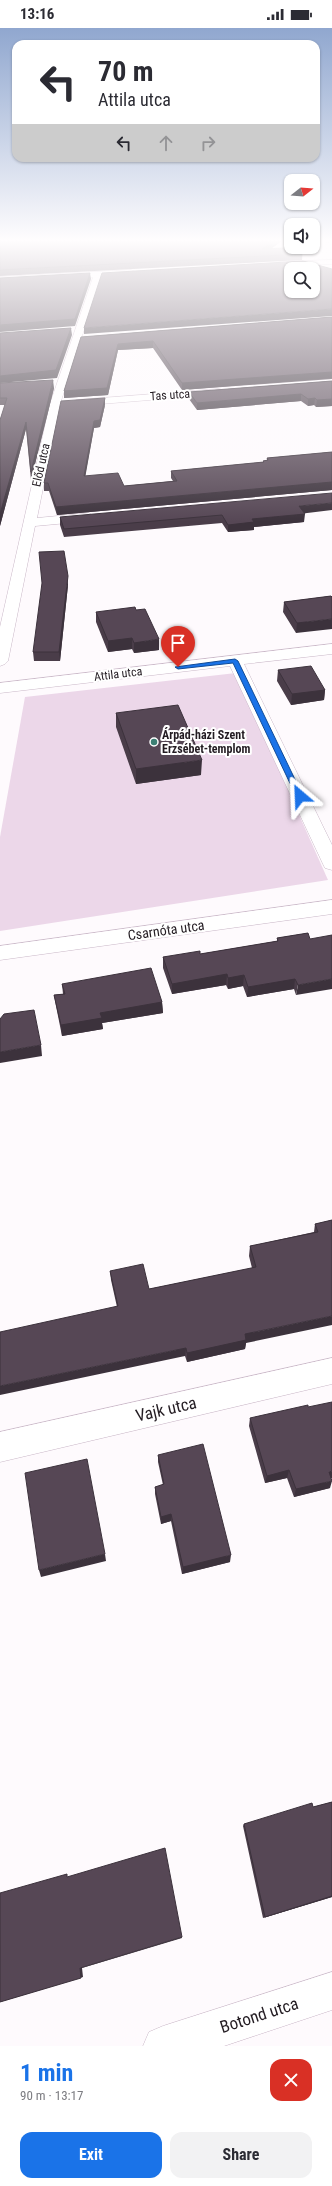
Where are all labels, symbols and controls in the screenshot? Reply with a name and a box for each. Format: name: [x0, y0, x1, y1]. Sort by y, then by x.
text: 13:16: [20, 5, 54, 23]
text: 70 m: [98, 55, 154, 88]
icon: left: [32, 56, 84, 108]
text: Attila utca: [98, 89, 171, 110]
icon: left: [113, 132, 135, 154]
icon: ahead: [155, 132, 177, 154]
icon: right: [197, 132, 219, 154]
north arrow: [284, 174, 320, 210]
map controls: [284, 174, 320, 298]
button: sound: [284, 218, 320, 254]
button: search: [284, 262, 320, 298]
street label: Tas utca: [149, 387, 191, 403]
street label: Előd utca: [29, 442, 53, 488]
pin: [161, 626, 195, 667]
icon: arrive: [167, 632, 189, 654]
street label: Attila utca: [93, 664, 143, 684]
place label: Árpád-házi Szent Erzsébet-templom: [162, 727, 250, 756]
marker: Árpád-házi Szent Erzsébet-templom: [149, 737, 159, 747]
position arrow: [279, 775, 321, 817]
street label: Csarnóta utca: [127, 917, 205, 943]
street label: Vajk utca: [134, 1392, 198, 1426]
street label: Botond utca: [217, 1993, 301, 2037]
text: 1 min: [20, 2059, 73, 2087]
button: close: [270, 2059, 312, 2101]
text: 90 m · 13:17: [20, 2088, 83, 2103]
button: Exit: [20, 2132, 162, 2178]
button: Share: [170, 2132, 312, 2178]

